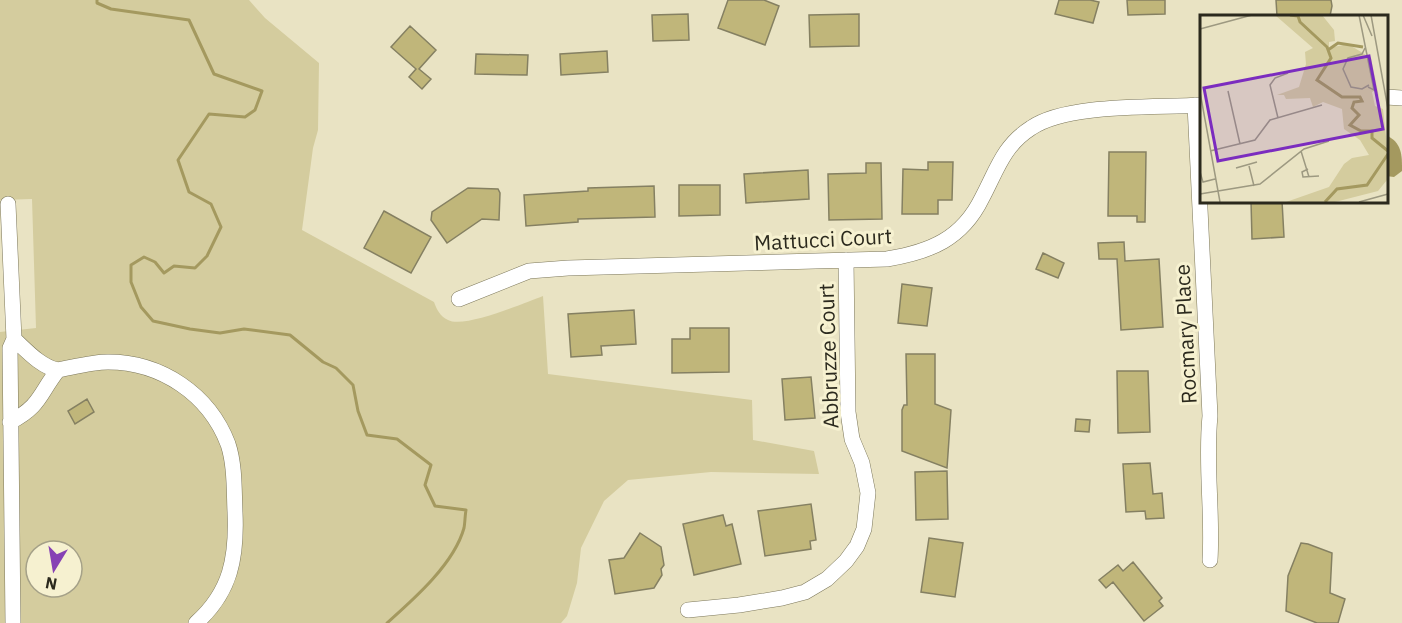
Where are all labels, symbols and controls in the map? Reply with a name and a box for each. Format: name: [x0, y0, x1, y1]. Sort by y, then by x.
inset map: [1200, 15, 1387, 202]
street label: Mattucci Court: [753, 221, 893, 257]
street label: Rocmary Place: [1167, 263, 1203, 405]
street label: Abbruzze Court: [811, 283, 845, 429]
north arrow: [24, 539, 84, 599]
text: N: [44, 573, 59, 595]

